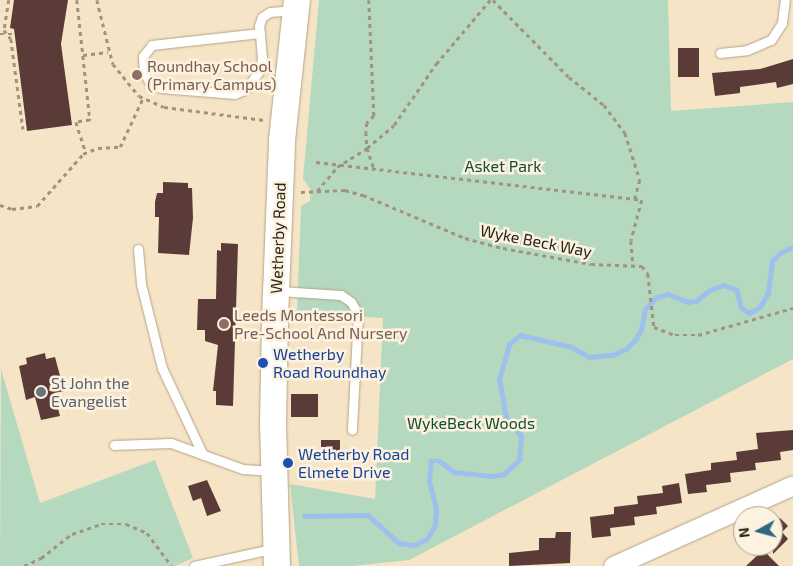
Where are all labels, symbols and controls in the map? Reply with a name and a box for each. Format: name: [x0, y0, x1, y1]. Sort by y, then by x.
place label: Roundhay School (Primary Campus): [147, 56, 277, 94]
marker: Roundhay School (Primary Campus): [131, 69, 143, 81]
park label: Asket Park: [465, 156, 541, 176]
street label: Wetherby Road: [266, 182, 290, 294]
street label: Wyke Beck Way: [478, 221, 594, 261]
place label: Leeds Montessori Pre-School And Nursery: [234, 305, 408, 343]
marker: Leeds Montessori Pre-School And Nursery: [218, 318, 230, 330]
place label: Wetherby Road Roundhay: [273, 344, 386, 382]
marker: Wetherby Road Roundhay: [257, 357, 269, 369]
place label: St John the Evangelist: [51, 373, 130, 411]
marker: St John the Evangelist: [35, 386, 47, 398]
park label: WykeBeck Woods: [407, 413, 535, 433]
place label: Wetherby Road Elmete Drive: [298, 444, 410, 482]
marker: Wetherby Road Elmete Drive: [282, 457, 294, 469]
north arrow: [733, 506, 783, 556]
text: N: [735, 527, 753, 539]

